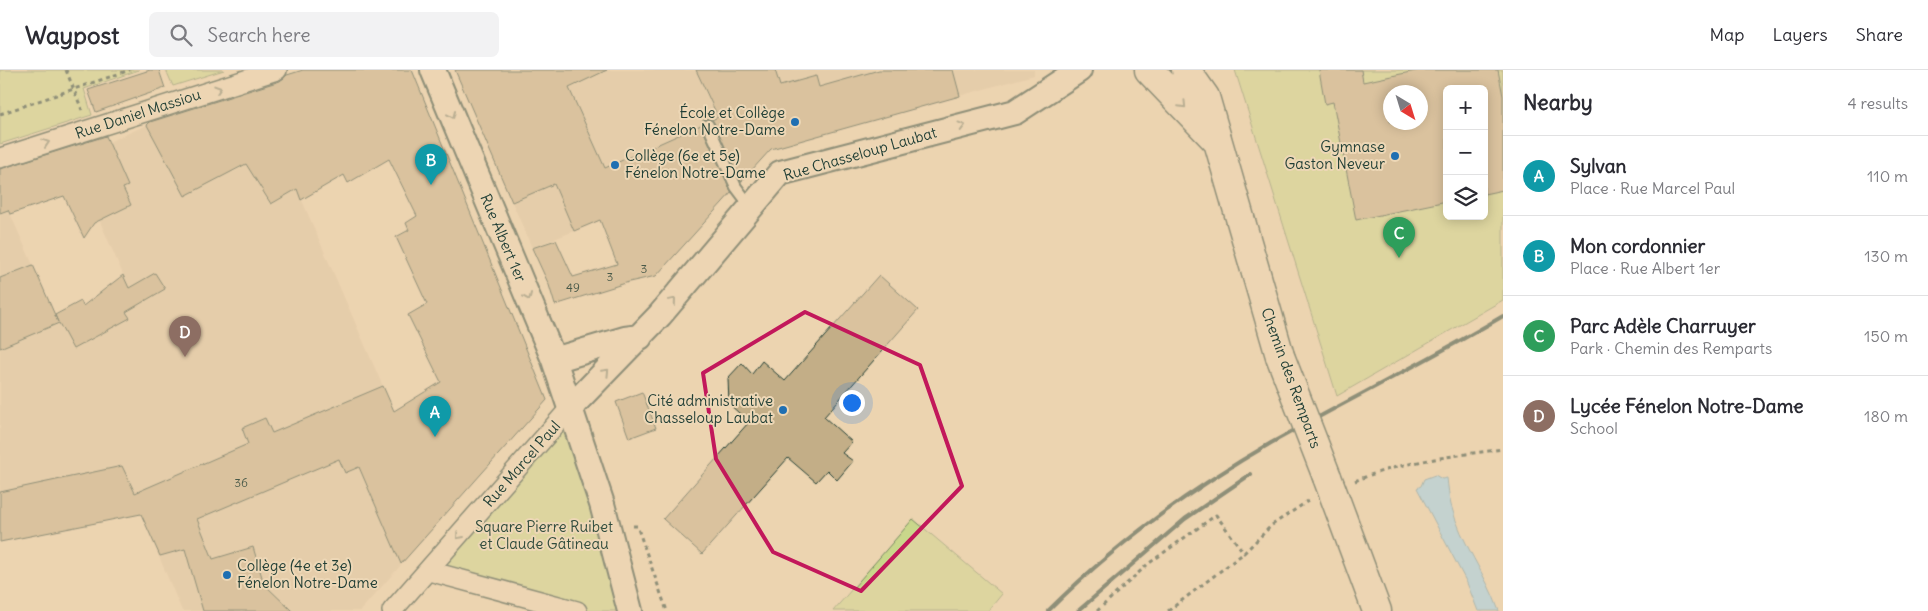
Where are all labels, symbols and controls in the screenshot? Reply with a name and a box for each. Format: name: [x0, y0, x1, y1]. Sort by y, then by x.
search box: [149, 12, 499, 57]
text: Waypost: [25, 20, 119, 50]
icon: search: [167, 21, 195, 49]
text: Search here: [207, 23, 310, 47]
text: Map: [1709, 23, 1744, 46]
text: Layers: [1772, 23, 1828, 46]
text: Share: [1856, 23, 1903, 46]
street label: Rue Daniel Massiou: [73, 84, 203, 143]
one-way arrow: [213, 84, 222, 94]
north arrow: [1383, 85, 1428, 130]
map controls: [1443, 85, 1488, 220]
button: +: [1443, 85, 1488, 130]
text: Nearby: [1523, 89, 1593, 116]
text: 4 results: [1847, 93, 1908, 113]
one-way arrow: [1177, 99, 1186, 108]
place label: École et Collège Fénelon Notre-Dame: [644, 103, 785, 139]
one-way arrow: [446, 110, 456, 119]
marker: École et Collège Fénelon Notre-Dame: [789, 116, 801, 128]
one-way arrow: [958, 121, 966, 131]
street label: Rue Chasseloup Laubat: [781, 123, 939, 184]
button: −: [1443, 130, 1488, 175]
place label: Gymnase Gaston Neveur: [1284, 137, 1385, 173]
one-way arrow: [42, 139, 50, 149]
pin: B: [415, 144, 447, 185]
place label: Collège (6e et 5e) Fénelon Notre-Dame: [625, 146, 766, 182]
marker: Gymnase Gaston Neveur: [1389, 150, 1401, 162]
text: Sylvan: [1570, 154, 1627, 178]
marker: Collège (6e et 5e) Fénelon Notre-Dame: [609, 159, 621, 171]
text: A: [1534, 166, 1544, 186]
text: 110 m: [1867, 166, 1908, 186]
button: layers: [1443, 175, 1488, 220]
text: Place · Rue Marcel Paul: [1570, 178, 1735, 198]
street label: Rue Albert 1er: [476, 191, 531, 285]
pin: C: [1383, 217, 1415, 258]
text: Mon cordonnier: [1570, 234, 1705, 258]
text: B: [1534, 246, 1544, 266]
text: 130 m: [1864, 246, 1908, 266]
text: Place · Rue Albert 1er: [1570, 258, 1720, 278]
house number: 3: [641, 261, 648, 276]
house number: 3: [607, 269, 614, 284]
house number: 49: [566, 280, 580, 295]
one-way arrow: [522, 292, 532, 301]
one-way arrow: [667, 297, 676, 306]
street label: Chemin des Remparts: [1257, 305, 1326, 451]
text: Parc Adèle Charruyer: [1570, 314, 1756, 338]
pin: D: [169, 316, 201, 357]
text: C: [1534, 326, 1544, 346]
text: 150 m: [1864, 326, 1908, 346]
text: Park · Chemin des Remparts: [1570, 338, 1772, 358]
one-way arrow: [600, 369, 609, 378]
your location: [839, 390, 865, 416]
place label: Cité administrative Chasseloup Laubat: [644, 391, 773, 427]
text: Lycée Fénelon Notre-Dame: [1570, 394, 1804, 418]
pin: A: [419, 396, 451, 437]
marker: Cité administrative Chasseloup Laubat: [777, 404, 789, 416]
text: D: [1533, 406, 1545, 426]
text: 180 m: [1864, 406, 1908, 426]
street label: Rue Marcel Paul: [479, 417, 564, 511]
text: School: [1570, 418, 1618, 438]
house number: 36: [234, 475, 248, 490]
park label: Square Pierre Ruibet et Claude Gâtineau: [475, 517, 613, 553]
one-way arrow: [456, 531, 465, 540]
place label: Collège (4e et 3e) Fénelon Notre-Dame: [237, 556, 378, 592]
marker: Collège (4e et 3e) Fénelon Notre-Dame: [221, 569, 233, 581]

